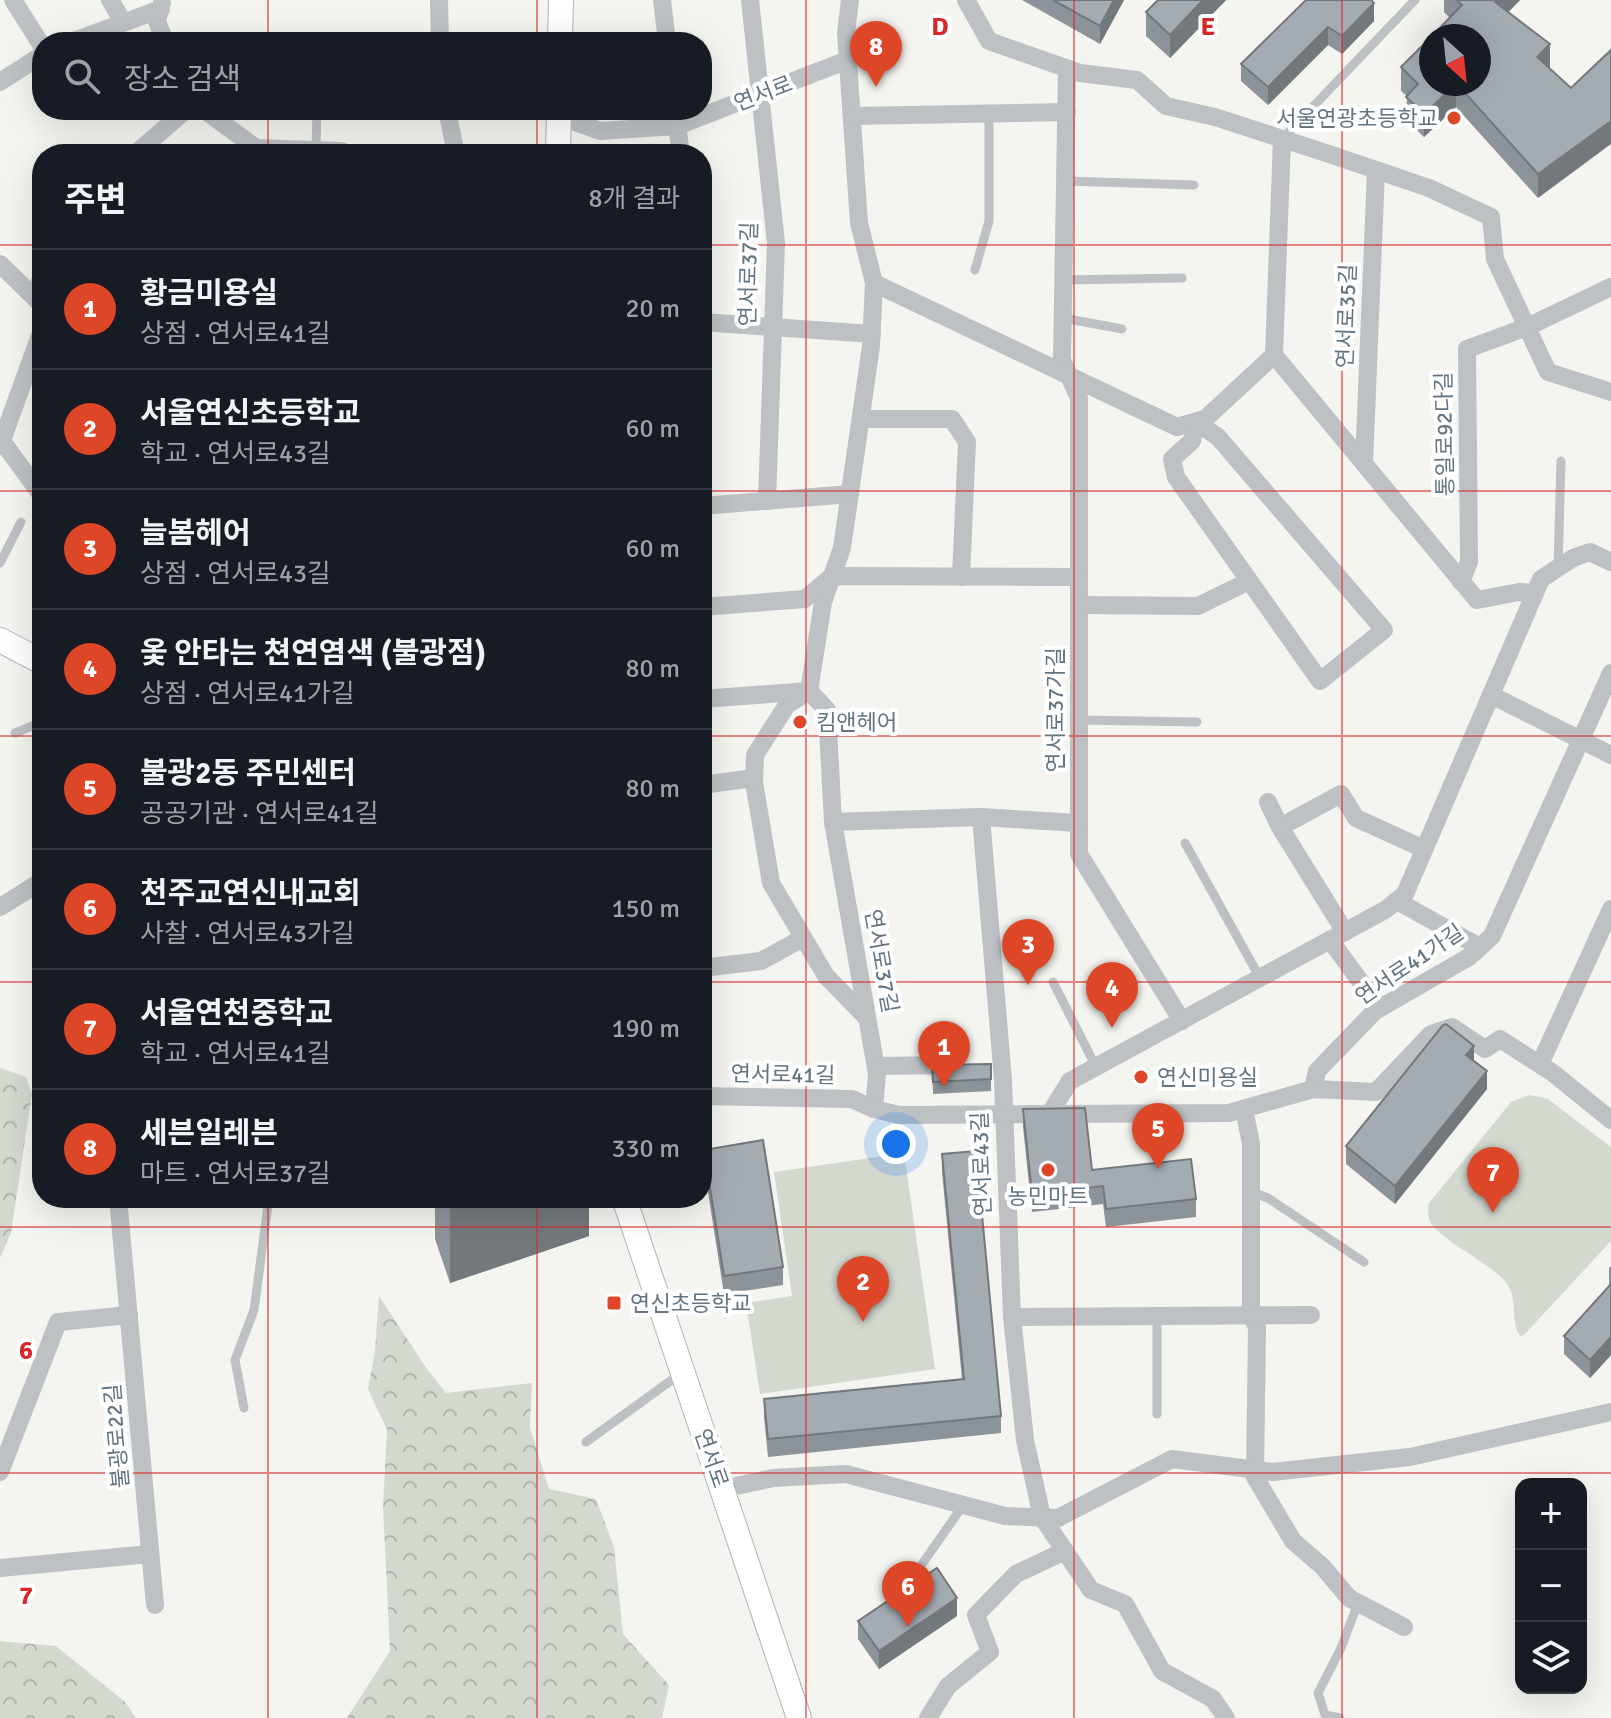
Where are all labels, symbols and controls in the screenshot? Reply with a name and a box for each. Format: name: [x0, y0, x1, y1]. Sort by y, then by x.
text: D: [931, 11, 949, 43]
text: E: [1201, 11, 1215, 43]
pin: 8: [850, 21, 902, 87]
north arrow: [1419, 24, 1491, 96]
search box: [32, 32, 712, 120]
icon: search: [60, 54, 104, 98]
text: 장소 검색: [124, 61, 241, 98]
street label: 연서로: [730, 70, 796, 117]
place label: 서울연광초등학교: [1276, 105, 1438, 132]
marker: 서울연광초등학교: [1445, 109, 1463, 127]
text: 주변: [64, 179, 127, 221]
text: 8개 결과: [588, 183, 680, 215]
street label: 연서로37길: [734, 221, 763, 327]
street label: 연서로35길: [1331, 263, 1362, 369]
text: 황금미용실: [140, 275, 278, 312]
text: 1: [83, 293, 97, 325]
text: 20 m: [625, 293, 680, 325]
text: 상점 · 연서로41길: [140, 318, 331, 350]
street label: 통일로92다길: [1430, 371, 1459, 497]
text: 서울연신초등학교: [140, 395, 361, 432]
text: 2: [83, 413, 97, 445]
text: 60 m: [625, 413, 680, 445]
text: 학교 · 연서로43길: [140, 438, 331, 470]
text: 늘봄헤어: [140, 515, 250, 552]
text: 3: [83, 533, 97, 565]
text: 60 m: [625, 533, 680, 565]
text: 상점 · 연서로43길: [140, 558, 331, 590]
text: 옻 안타는 쳔연염색 (불광점): [140, 635, 486, 672]
street label: 연서로37가길: [1042, 648, 1069, 772]
text: 4: [83, 653, 97, 685]
text: 80 m: [625, 653, 680, 685]
text: 상점 · 연서로41가길: [140, 678, 355, 710]
place label: 킴앤헤어: [816, 709, 897, 736]
marker: 킴앤헤어: [791, 713, 809, 731]
text: 불광2동 주민센터: [140, 755, 356, 792]
text: 5: [83, 773, 97, 805]
text: 80 m: [625, 773, 680, 805]
text: 공공기관 · 연서로41길: [140, 798, 379, 830]
text: 천주교연신내교회: [140, 875, 361, 912]
text: 6: [83, 893, 97, 925]
text: 150 m: [611, 893, 680, 925]
street label: 연서로37길: [859, 907, 904, 1015]
text: 사찰 · 연서로43가길: [140, 918, 355, 950]
street label: 연서로41가길: [1350, 918, 1469, 1011]
pin: 3: [1002, 919, 1054, 985]
pin: 4: [1086, 962, 1138, 1028]
text: 서울연천중학교: [140, 995, 333, 1032]
text: 7: [83, 1013, 97, 1045]
text: 190 m: [611, 1013, 680, 1045]
pin: 1: [918, 1021, 970, 1087]
text: 학교 · 연서로41길: [140, 1038, 331, 1070]
street label: 연서로41길: [730, 1060, 836, 1089]
place label: 연신미용실: [1157, 1064, 1258, 1091]
marker: 연신미용실: [1132, 1068, 1150, 1086]
pin: 5: [1132, 1103, 1184, 1169]
street label: 연서로43길: [966, 1111, 997, 1217]
text: 세븐일레븐: [140, 1115, 278, 1152]
your location: [876, 1124, 916, 1164]
text: 8: [83, 1133, 97, 1165]
text: 330 m: [611, 1133, 680, 1165]
pin: 7: [1467, 1147, 1519, 1213]
text: 마트 · 연서로37길: [140, 1158, 331, 1190]
marker: 농민마트: [1039, 1161, 1057, 1179]
place label: 농민마트: [1008, 1183, 1088, 1210]
pin: 2: [837, 1256, 889, 1322]
place label: 연신초등학교: [630, 1290, 751, 1317]
marker: 연신초등학교: [605, 1294, 623, 1312]
text: 6: [19, 1335, 33, 1367]
street label: 불광로22길: [98, 1383, 135, 1489]
street label: 연서로: [689, 1425, 734, 1491]
map controls: [1515, 1478, 1587, 1694]
button: +: [1515, 1478, 1587, 1550]
button: −: [1515, 1550, 1587, 1622]
pin: 6: [882, 1561, 934, 1627]
text: 7: [19, 1580, 33, 1612]
button: layers: [1515, 1622, 1587, 1694]

